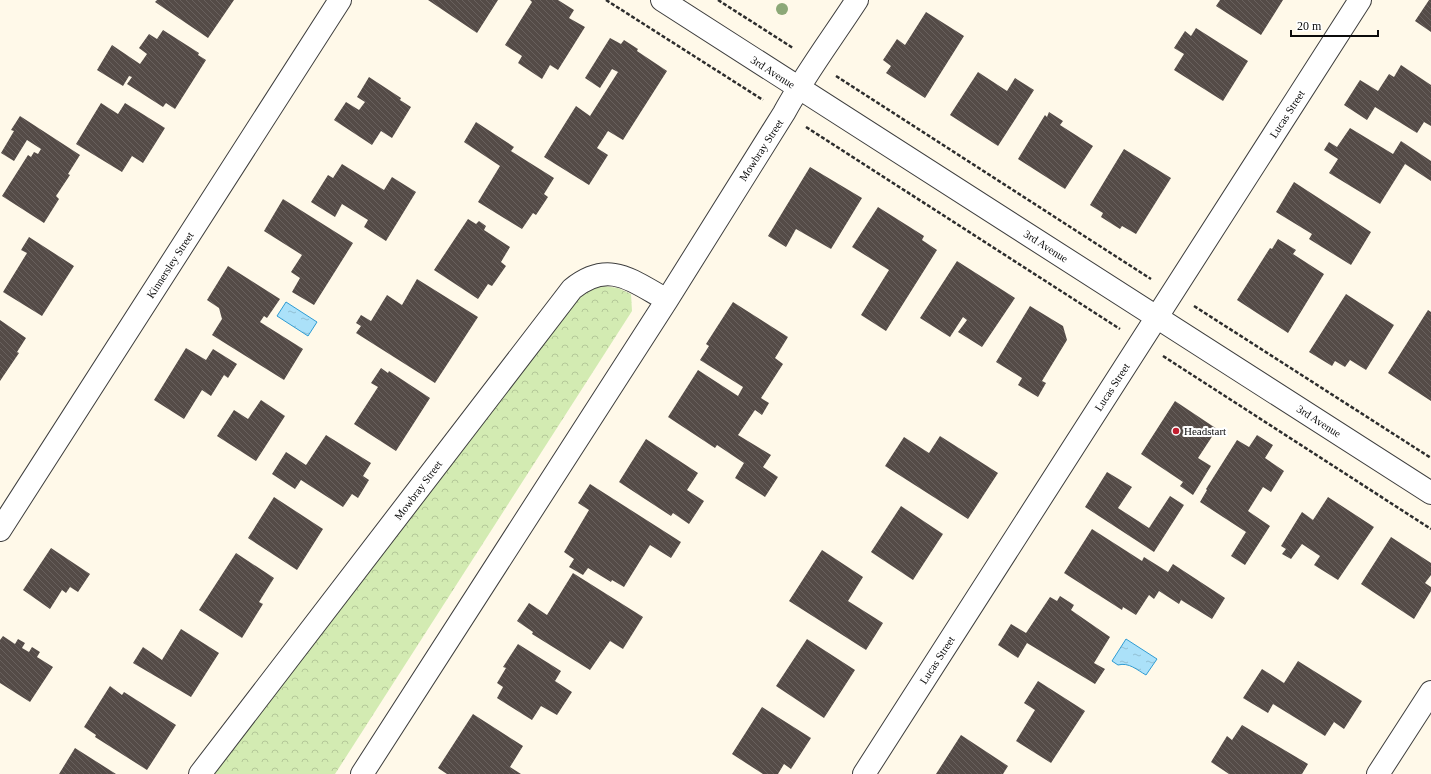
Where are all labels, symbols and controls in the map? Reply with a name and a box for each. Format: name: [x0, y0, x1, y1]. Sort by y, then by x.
scale bar: [1291, 12, 1378, 38]
text: 20 m: [1297, 19, 1322, 33]
street label: 3rd Avenue: [749, 53, 797, 91]
street label: Lucas Street: [1267, 88, 1307, 140]
street label: Mowbray Street: [737, 117, 785, 183]
street label: 3rd Avenue: [1022, 227, 1070, 265]
street label: Kinnersley Street: [144, 230, 196, 300]
street label: Lucas Street: [1092, 361, 1132, 413]
street label: 3rd Avenue: [1295, 402, 1343, 440]
place label: Headstart: [1184, 425, 1226, 437]
marker: Headstart: [1171, 426, 1181, 436]
street label: Mowbray Street: [392, 458, 444, 522]
street label: Lucas Street: [917, 634, 957, 686]

